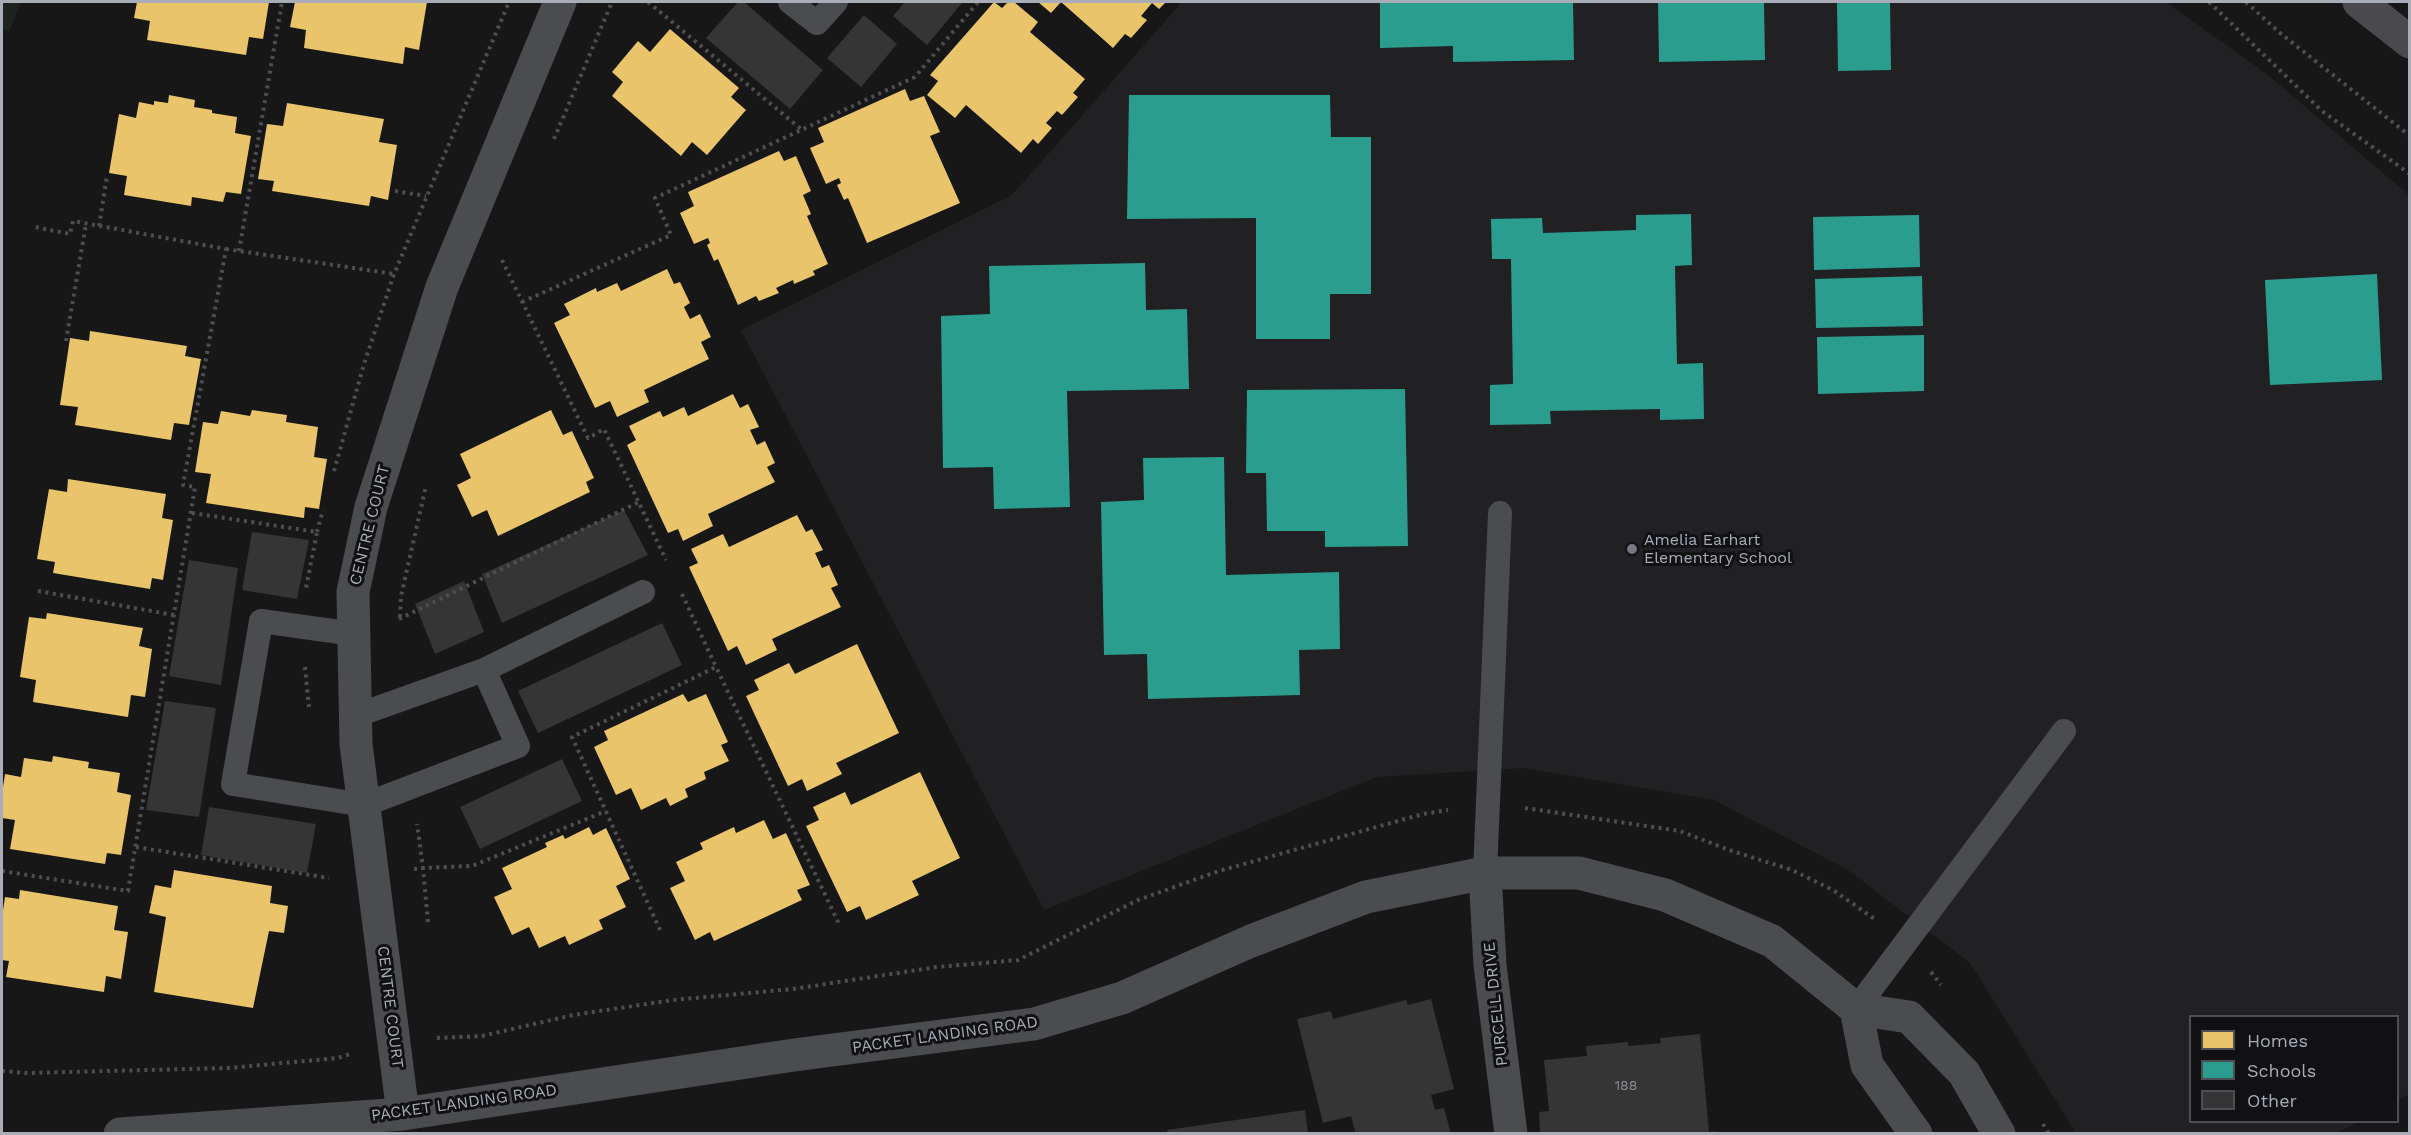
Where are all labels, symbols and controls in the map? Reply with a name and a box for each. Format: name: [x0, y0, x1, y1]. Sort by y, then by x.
street label: CENTRE COURT: [346, 463, 394, 587]
place label: Amelia Earhart Elementary School: [1644, 530, 1792, 568]
marker: Amelia Earhart Elementary School: [1625, 542, 1639, 556]
street label: PURCELL DRIVE: [1480, 941, 1512, 1067]
street label: CENTRE COURT: [373, 945, 407, 1069]
street label: PACKET LANDING ROAD: [851, 1012, 1039, 1058]
legend: [2189, 1015, 2399, 1123]
text: Homes: [2247, 1030, 2308, 1051]
text: Schools: [2247, 1060, 2316, 1081]
house number: 188: [1615, 1078, 1637, 1094]
street label: PACKET LANDING ROAD: [370, 1080, 558, 1126]
text: Other: [2247, 1090, 2297, 1111]

